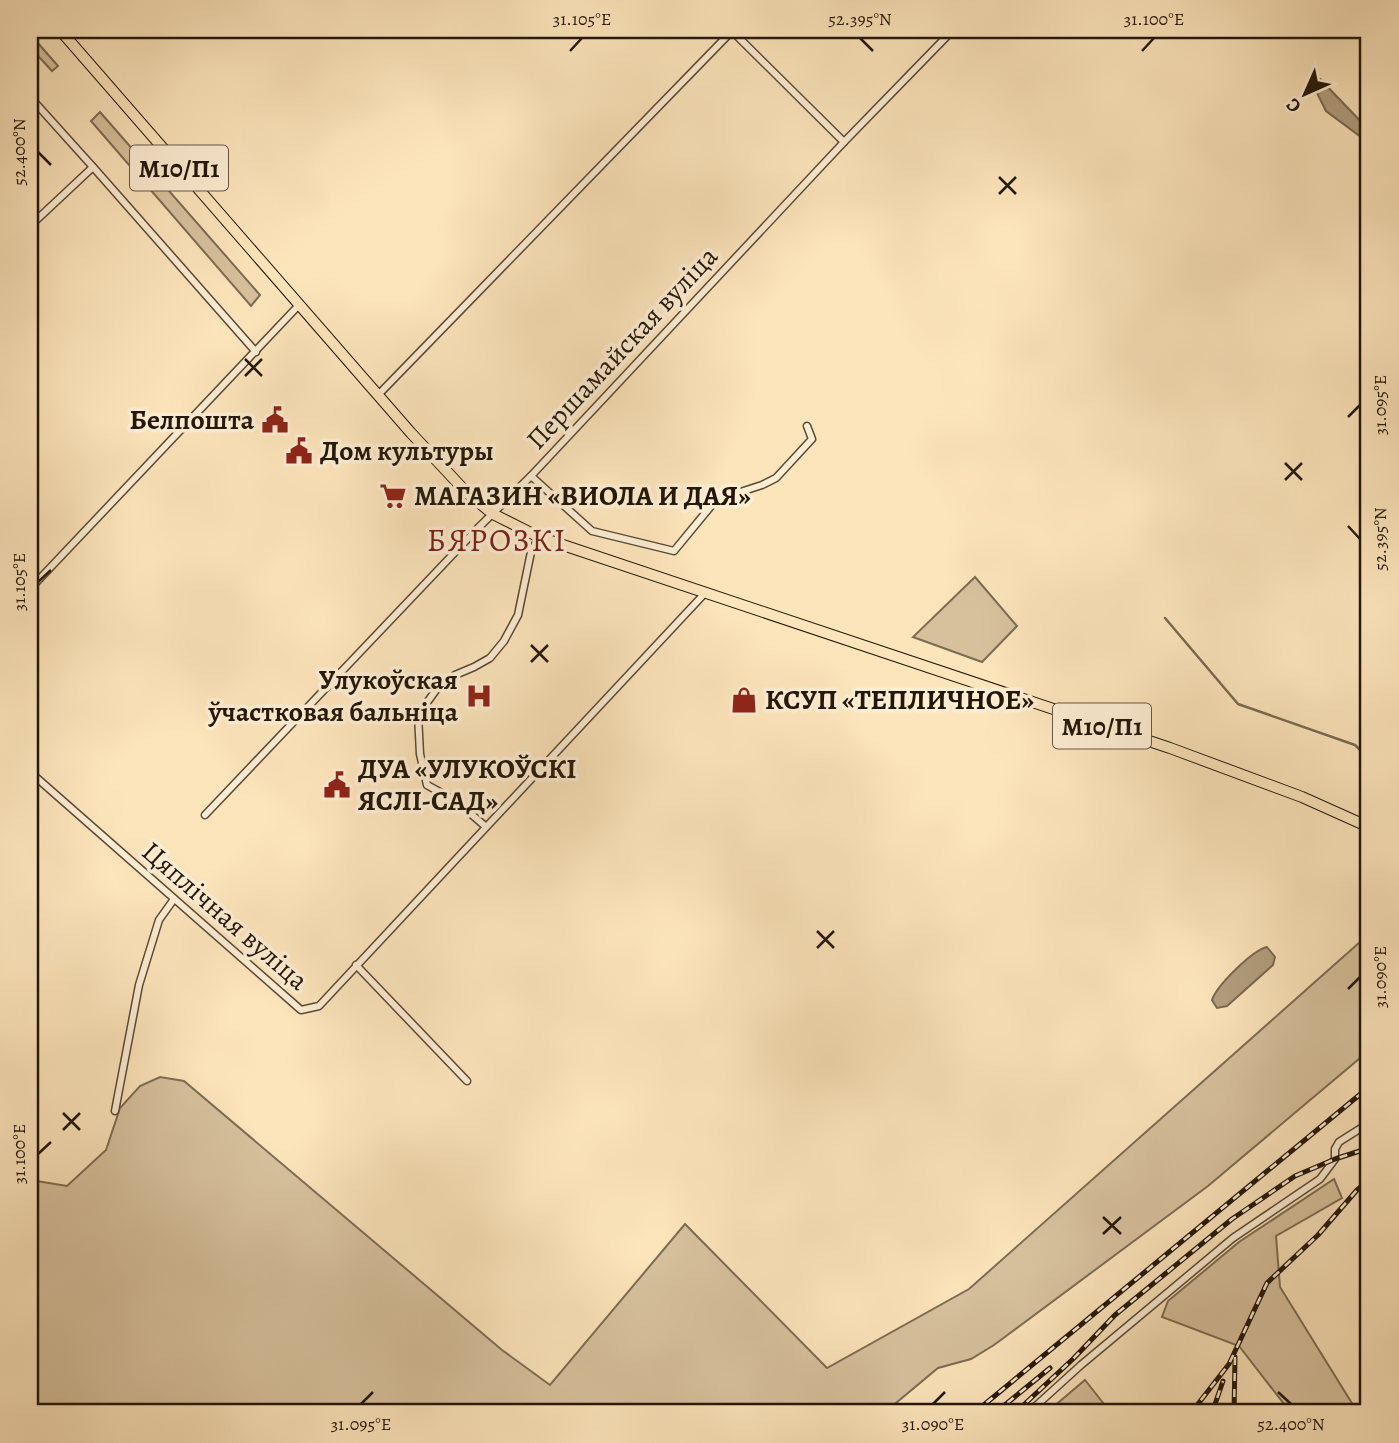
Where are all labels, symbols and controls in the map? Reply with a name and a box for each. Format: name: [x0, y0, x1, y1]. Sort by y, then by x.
text: 31.105°E: [553, 7, 611, 31]
text: 52.395°N: [828, 7, 892, 31]
text: 31.100°E: [1124, 7, 1184, 31]
north arrow: [1270, 60, 1340, 130]
text: С: [1280, 92, 1307, 119]
text: 52.400°N: [7, 118, 31, 186]
road number: М10/П1: [130, 146, 228, 190]
street label: Першамайская вуліца: [518, 238, 726, 458]
text: 31.095°E: [1368, 375, 1392, 435]
place label: Белпошта: [129, 401, 255, 439]
public building icon: Белпошта: [260, 405, 290, 435]
place label: Дом культуры: [320, 432, 494, 470]
public building icon: Дом культуры: [284, 436, 314, 466]
place label: МАГАЗИН «ВИОЛА И ДАЯ»: [414, 477, 751, 515]
supermarket icon: МАГАЗИН «ВИОЛА И ДАЯ»: [378, 481, 408, 511]
text: 52.395°N: [1368, 507, 1392, 571]
district label: БЯРОЗКІ: [427, 518, 567, 562]
text: 31.105°E: [7, 553, 31, 611]
place label: Улукоўская ўчастковая бальніца: [207, 661, 459, 731]
hospital icon: Улукоўская ўчастковая бальніца: [464, 681, 494, 711]
place label: КСУП «ТЕПЛИЧНОЕ»: [765, 681, 1034, 719]
shop icon: КСУП «ТЕПЛИЧНОЕ»: [729, 685, 759, 715]
road number: М10/П1: [1053, 704, 1151, 748]
place label: ДУА «УЛУКОЎСКІ ЯСЛІ-САД»: [358, 750, 577, 820]
public building icon: ДУА «УЛУКОЎСКІ ЯСЛІ-САД»: [322, 770, 352, 800]
street label: Цяплічная вуліца: [134, 833, 316, 999]
text: 31.090°E: [1368, 946, 1392, 1008]
text: 31.100°E: [7, 1124, 31, 1184]
text: 31.095°E: [331, 1412, 391, 1436]
text: 31.090°E: [902, 1412, 964, 1436]
text: 52.400°N: [1257, 1412, 1325, 1436]

